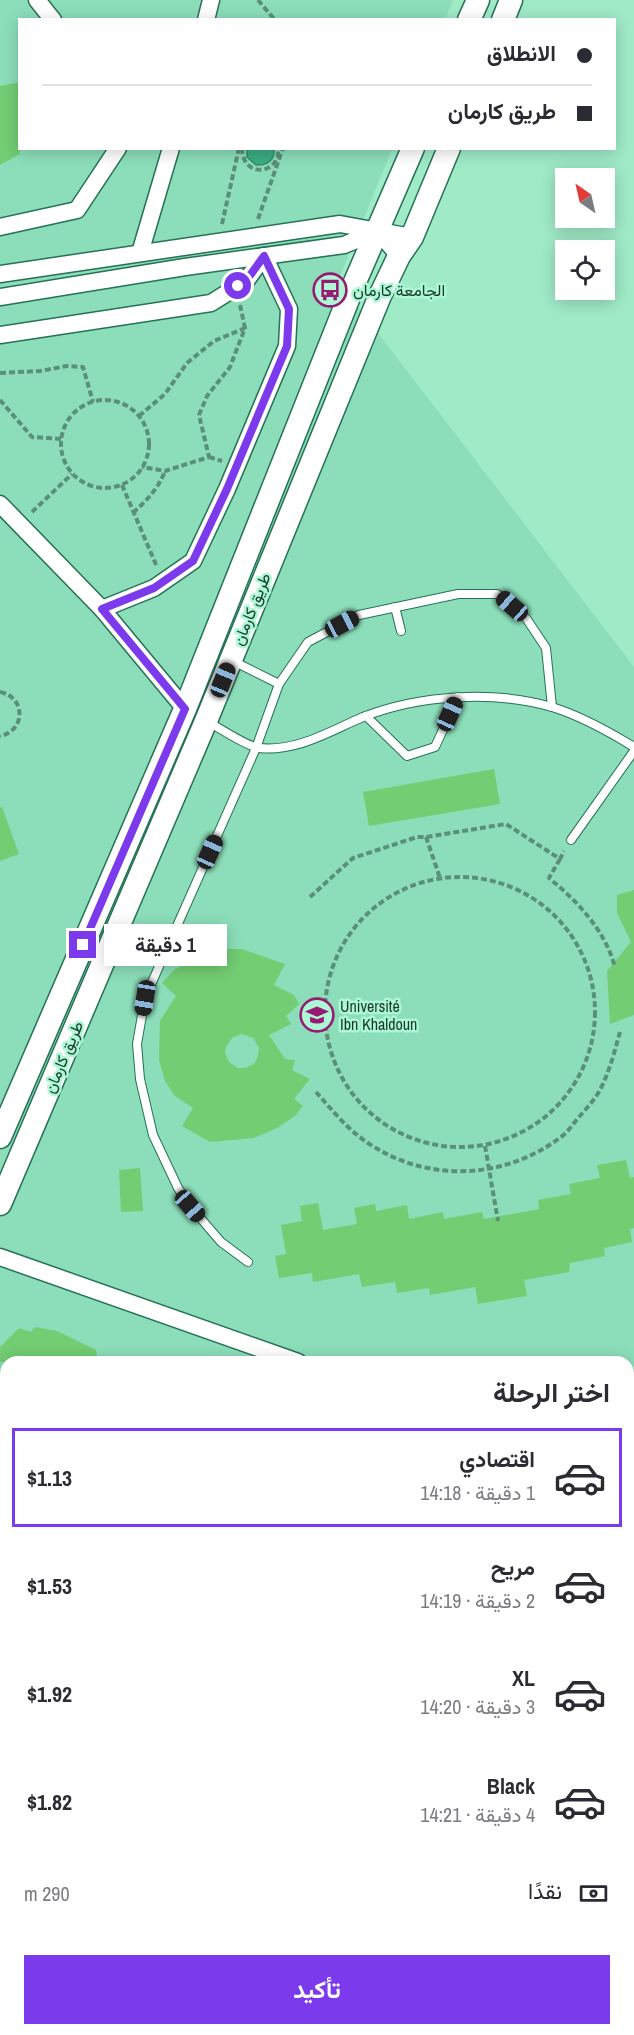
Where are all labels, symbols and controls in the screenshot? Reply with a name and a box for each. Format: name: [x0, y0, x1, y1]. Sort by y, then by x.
text: الانطلاق: [487, 38, 556, 68]
text: طريق كارمان: [448, 96, 556, 126]
north arrow: [555, 168, 615, 228]
map controls: [555, 168, 615, 300]
button: locate: [555, 240, 615, 300]
route start: [224, 272, 251, 299]
bus stop icon: الجامعة كارمان: [312, 272, 348, 308]
place label: الجامعة كارمان: [353, 279, 445, 301]
street label: طريق كارمان: [226, 569, 276, 649]
car: [493, 587, 531, 625]
car: [322, 608, 362, 640]
car: [208, 660, 238, 700]
car: [434, 694, 466, 734]
car: [194, 832, 226, 872]
callout: 1 دقيقة: [104, 924, 227, 966]
route end: [69, 931, 96, 958]
text: 1 دقيقة: [135, 931, 196, 958]
car: [133, 979, 157, 1017]
place label: Université Ibn Khaldoun: [340, 995, 417, 1035]
school or university icon: Université Ibn Khaldoun: [299, 997, 335, 1033]
street label: طريق كارمان: [38, 1017, 88, 1097]
car: [171, 1187, 209, 1225]
text: اختر الرحلة: [493, 1374, 610, 1410]
text: اقتصادي: [459, 1444, 535, 1474]
icon: car: [553, 1451, 607, 1505]
text: $1.13: [27, 1463, 72, 1493]
text: 1 دقيقة · 14:18: [420, 1479, 535, 1506]
text: مريح: [491, 1552, 535, 1582]
icon: car: [553, 1559, 607, 1613]
text: $1.53: [27, 1571, 72, 1601]
text: 2 دقيقة · 14:19: [420, 1587, 535, 1614]
text: XL: [512, 1663, 535, 1693]
icon: car: [553, 1667, 607, 1721]
text: $1.92: [27, 1679, 72, 1709]
text: 3 دقيقة · 14:20: [420, 1693, 535, 1720]
text: Black: [487, 1771, 535, 1801]
icon: car: [553, 1775, 607, 1829]
text: $1.82: [27, 1787, 72, 1817]
text: 4 دقيقة · 14:21: [420, 1801, 535, 1828]
text: نقدًا: [528, 1876, 562, 1906]
icon: cash: [577, 1877, 610, 1910]
text: 290 m: [24, 1880, 70, 1907]
button: تأكيد: [24, 1955, 610, 2024]

